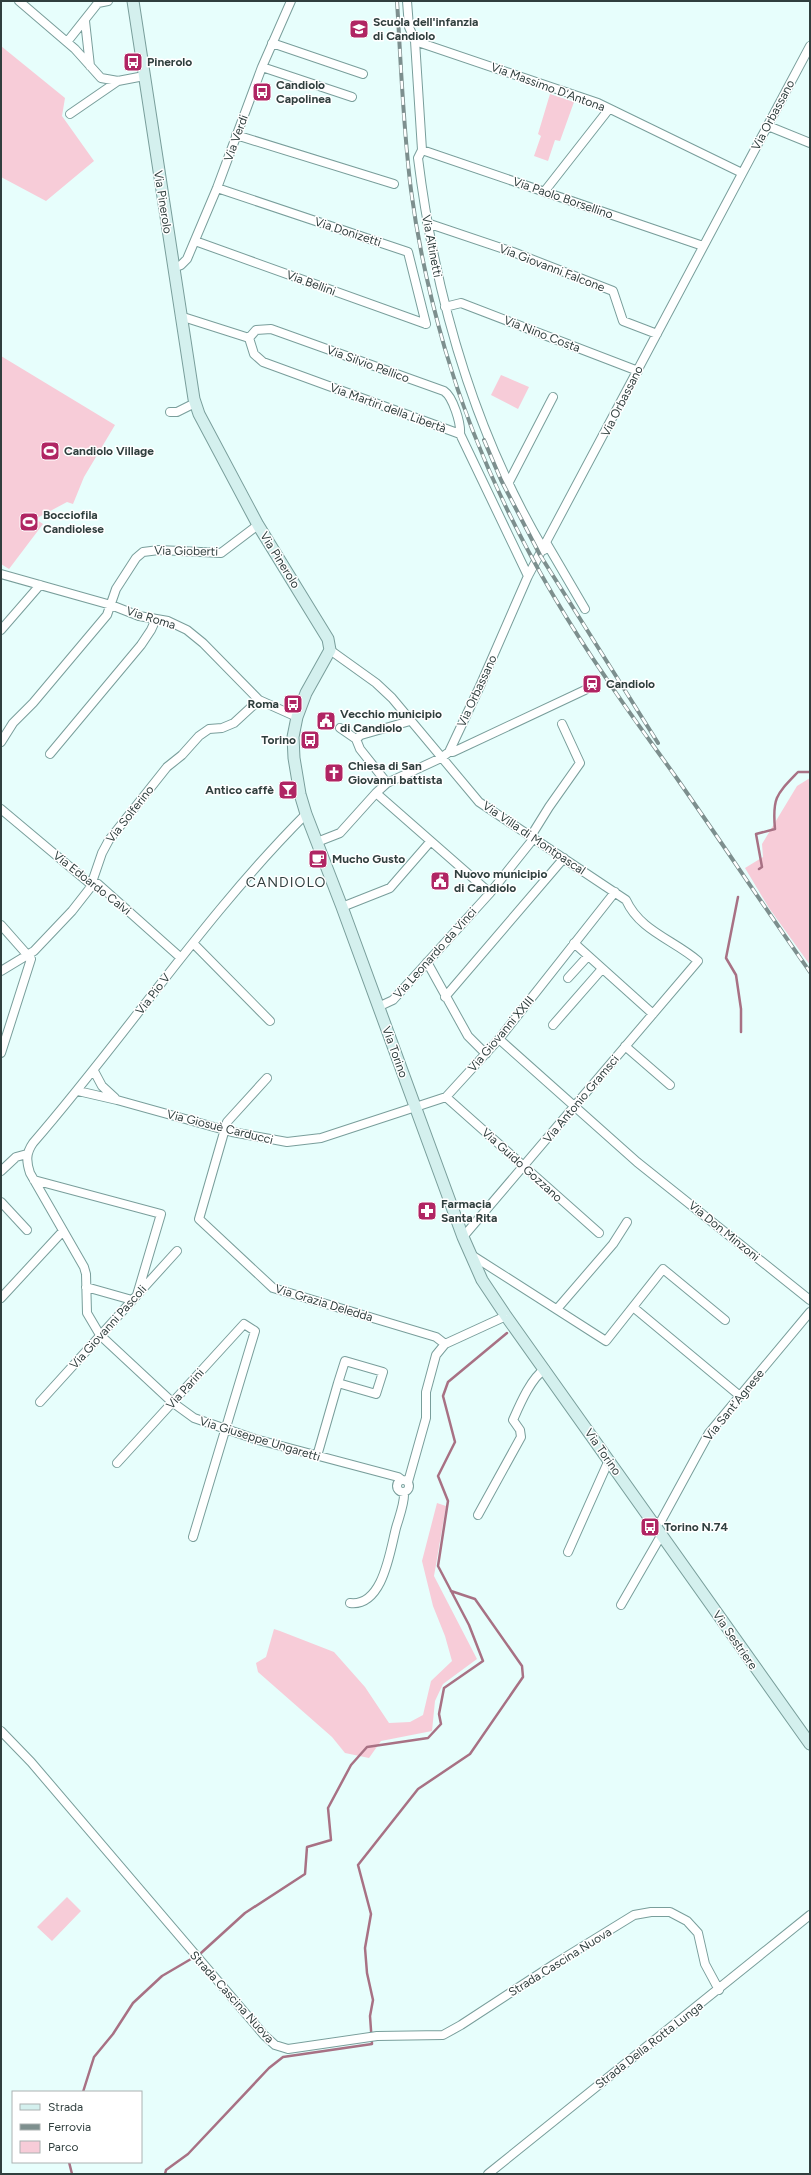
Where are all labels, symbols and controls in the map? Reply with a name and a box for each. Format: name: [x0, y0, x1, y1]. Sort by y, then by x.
place label: Scuola dell'infanzia di Candiolo: [373, 15, 478, 43]
school or university icon: Scuola dell'infanzia di Candiolo: [348, 18, 370, 40]
bus stop icon: Pinerolo: [122, 51, 144, 73]
place label: Pinerolo: [147, 55, 192, 69]
street label: Via Massimo D'Antona: [489, 60, 607, 114]
street label: Via Orbassano: [749, 77, 797, 153]
place label: Candiolo Capolinea: [276, 78, 331, 106]
bus stop icon: Candiolo Capolinea: [251, 81, 273, 103]
street label: Via Verdi: [221, 113, 251, 163]
street label: Via Pinerolo: [151, 169, 175, 235]
street label: Via Paolo Borsellino: [511, 174, 615, 222]
street label: Via Altinetti: [419, 214, 445, 278]
street label: Via Donizetti: [313, 215, 383, 249]
street label: Via Giovanni Falcone: [497, 241, 607, 295]
street label: Via Bellini: [284, 268, 338, 298]
street label: Via Nino Costa: [502, 313, 582, 355]
street label: Via Silvio Pellico: [325, 343, 411, 385]
street label: Via Orbassano: [598, 363, 646, 439]
street label: Via Martiri della Libertà: [328, 380, 448, 436]
sports icon: Candiolo Village: [39, 440, 61, 462]
place label: Candiolo Village: [64, 444, 154, 458]
place label: Bocciofila Candiolese: [43, 508, 104, 536]
sports icon: Bocciofila Candiolese: [18, 511, 40, 533]
street label: Via Pinerolo: [257, 529, 303, 591]
street label: Via Gioberti: [154, 543, 218, 559]
street label: Via Roma: [125, 604, 177, 632]
street label: Via Orbassano: [454, 653, 500, 729]
station icon: Candiolo: [581, 673, 603, 695]
place label: Candiolo: [606, 677, 655, 691]
bus stop icon: Roma: [282, 693, 304, 715]
place label: Roma: [247, 697, 279, 711]
place label: Vecchio municipio di Candiolo: [340, 707, 442, 735]
public building icon: Vecchio municipio di Candiolo: [315, 710, 337, 732]
bus stop icon: Torino: [299, 729, 321, 751]
place label: Torino: [261, 733, 296, 747]
place label: Chiesa di San Giovanni battista: [348, 759, 442, 787]
church icon: Chiesa di San Giovanni battista: [323, 762, 345, 784]
bar icon: Antico caffè: [277, 779, 299, 801]
street label: Via Solferino: [103, 783, 157, 845]
place label: Antico caffè: [205, 783, 274, 797]
street label: Via Villa di Montpascal: [480, 798, 588, 878]
street label: Via Edoardo Calvi: [50, 848, 134, 918]
cafe icon: Mucho Gusto: [307, 848, 329, 870]
place label: Mucho Gusto: [332, 852, 405, 866]
place label: Nuovo municipio di Candiolo: [454, 867, 547, 895]
public building icon: Nuovo municipio di Candiolo: [429, 870, 451, 892]
district label: CANDIOLO: [246, 874, 326, 891]
street label: Via Leonardo da Vinci: [391, 905, 479, 1001]
street label: Via Pio V: [133, 970, 174, 1017]
street label: Via Giovanni XXIII: [465, 993, 537, 1075]
street label: Via Torino: [379, 1024, 411, 1080]
street label: Via Antonio Gramsci: [540, 1052, 622, 1146]
street label: Via Giosuè Carducci: [165, 1107, 275, 1147]
street label: Via Guido Gozzano: [479, 1125, 565, 1205]
place label: Farmacia Santa Rita: [441, 1197, 497, 1225]
street label: Via Don Minzoni: [686, 1198, 762, 1264]
pharmacy icon: Farmacia Santa Rita: [416, 1200, 438, 1222]
street label: Via Grazia Deledda: [273, 1281, 375, 1325]
street label: Via Giovanni Pascoli: [67, 1282, 149, 1372]
street label: Via Parini: [163, 1366, 207, 1412]
street label: Via Sant'Agnese: [701, 1366, 767, 1444]
street label: Via Giuseppe Ungaretti: [198, 1414, 322, 1464]
street label: Via Torino: [582, 1426, 624, 1478]
bus stop icon: Torino N.74: [639, 1516, 661, 1538]
place label: Torino N.74: [664, 1520, 728, 1534]
street label: Via Sestriere: [710, 1608, 761, 1672]
street label: Strada Cascina Nuova: [506, 1925, 614, 1999]
street label: Strada Cascina Nuova: [187, 1948, 277, 2046]
street label: Strada Della Rotta Lunga: [592, 1999, 706, 2091]
legend: [12, 2091, 142, 2163]
text: Strada: [48, 2100, 83, 2114]
text: Ferrovia: [48, 2120, 91, 2134]
text: Parco: [48, 2140, 78, 2154]

